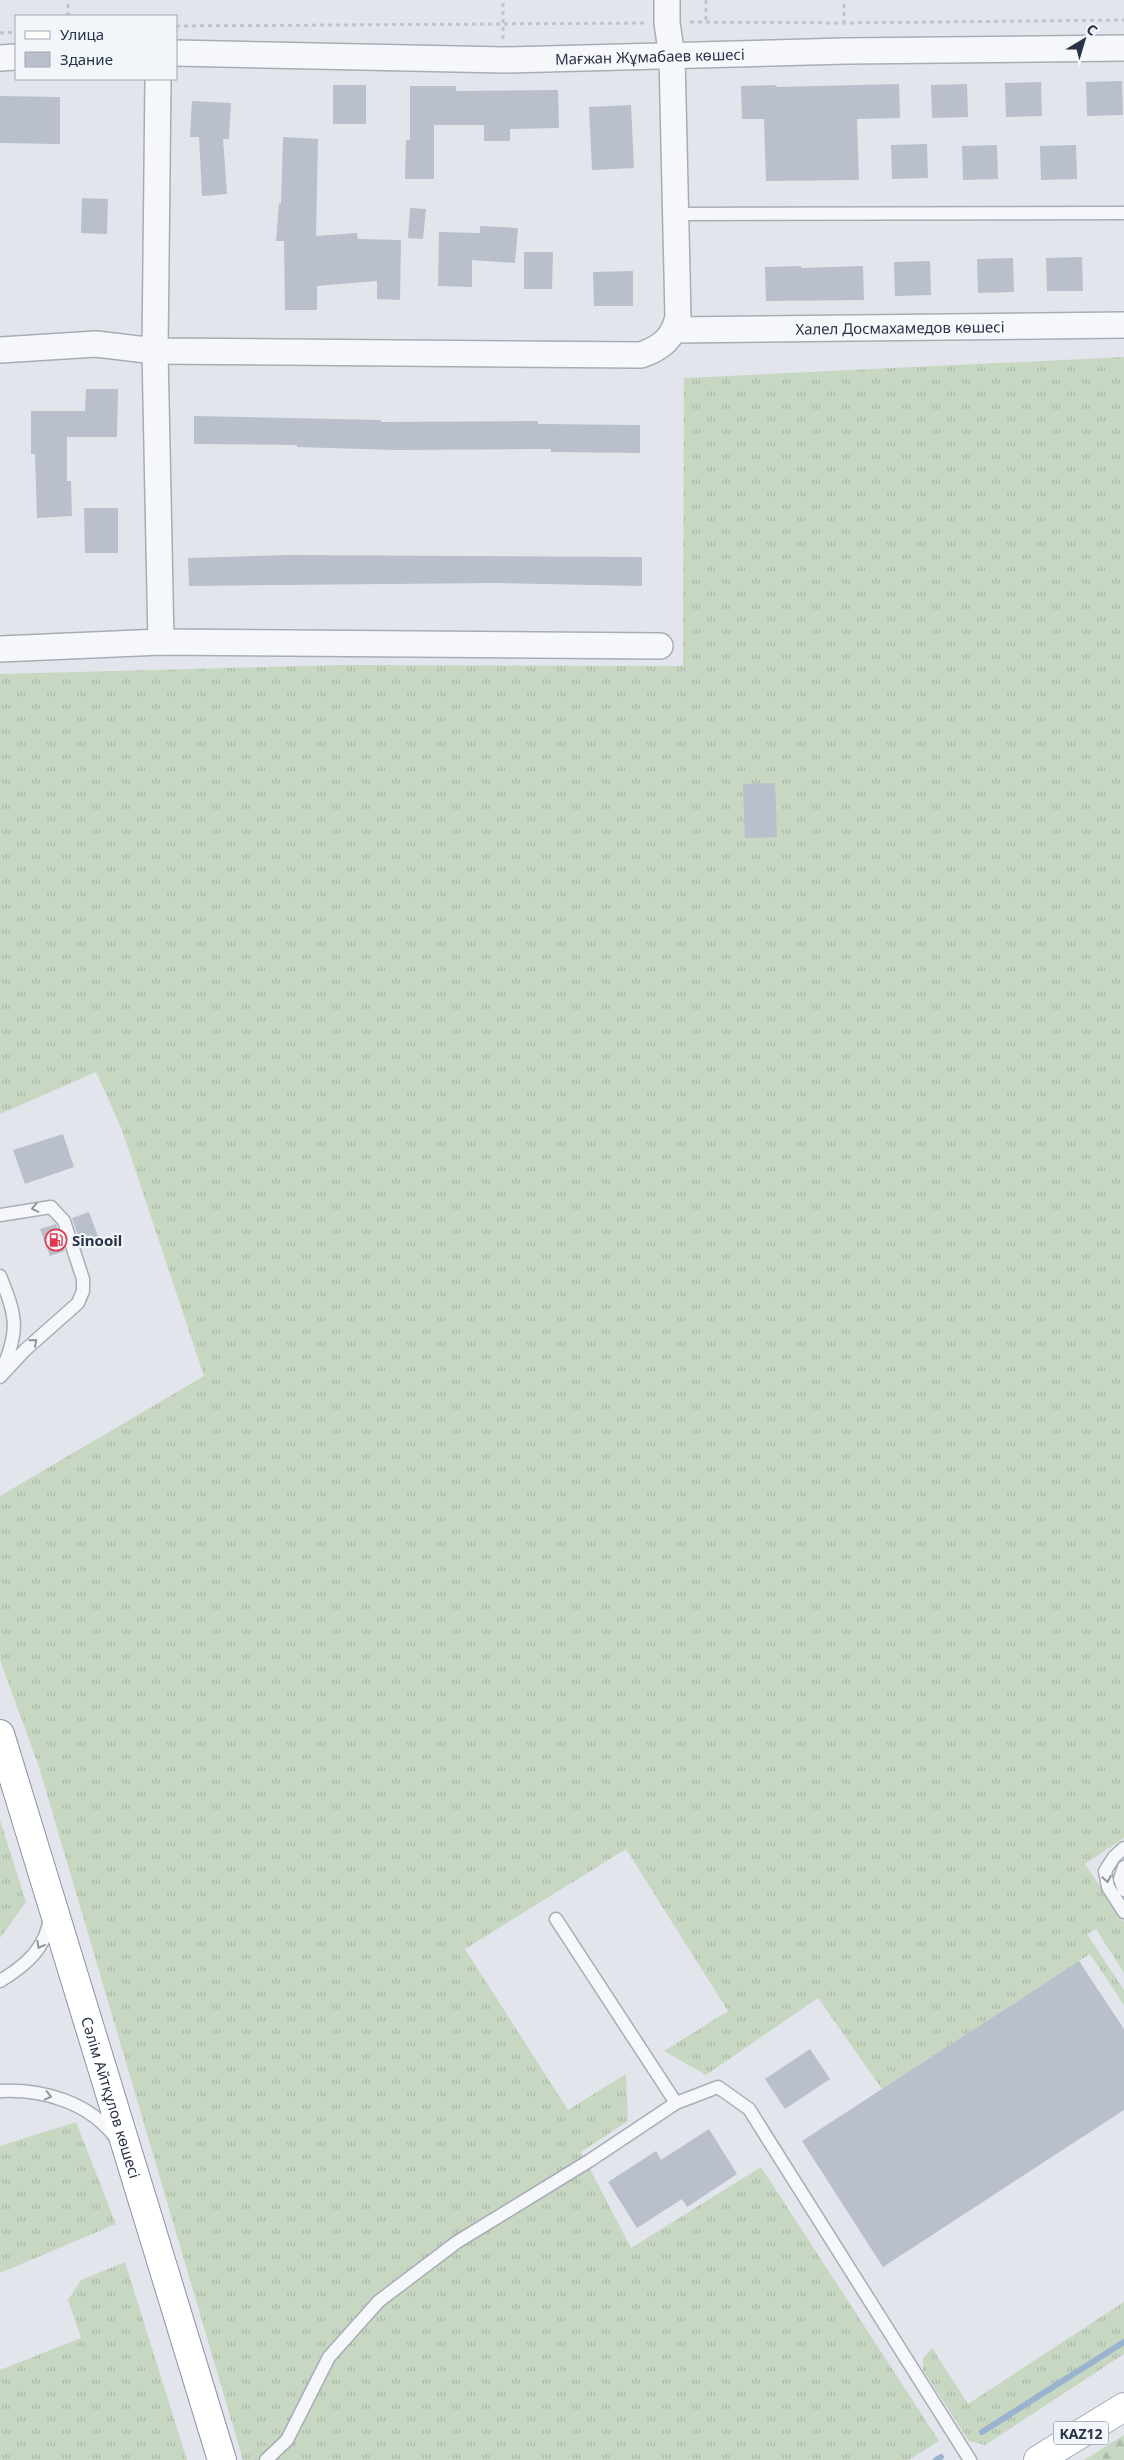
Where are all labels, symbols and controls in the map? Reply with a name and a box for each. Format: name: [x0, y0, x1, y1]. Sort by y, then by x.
legend: [15, 15, 178, 80]
north arrow: [1059, 15, 1109, 65]
text: С: [1083, 19, 1102, 40]
text: Улица: [60, 24, 104, 44]
street label: Мағжан Жұмабаев көшесі: [555, 44, 745, 69]
text: Здание: [60, 49, 113, 69]
street label: Халел Досмахамедов көшесі: [795, 316, 1005, 339]
one-way arrow: [30, 1203, 39, 1213]
fuel station icon: Sinooil: [44, 1228, 68, 1252]
place label: Sinooil: [72, 1230, 122, 1250]
one-way arrow: [28, 1339, 37, 1348]
one-way arrow: [1101, 1874, 1111, 1883]
one-way arrow: [36, 1940, 46, 1949]
street label: Сәлім Айтқұлов көшесі: [77, 2014, 145, 2181]
one-way arrow: [44, 2090, 53, 2101]
road number: KAZ12: [1054, 2422, 1108, 2444]

